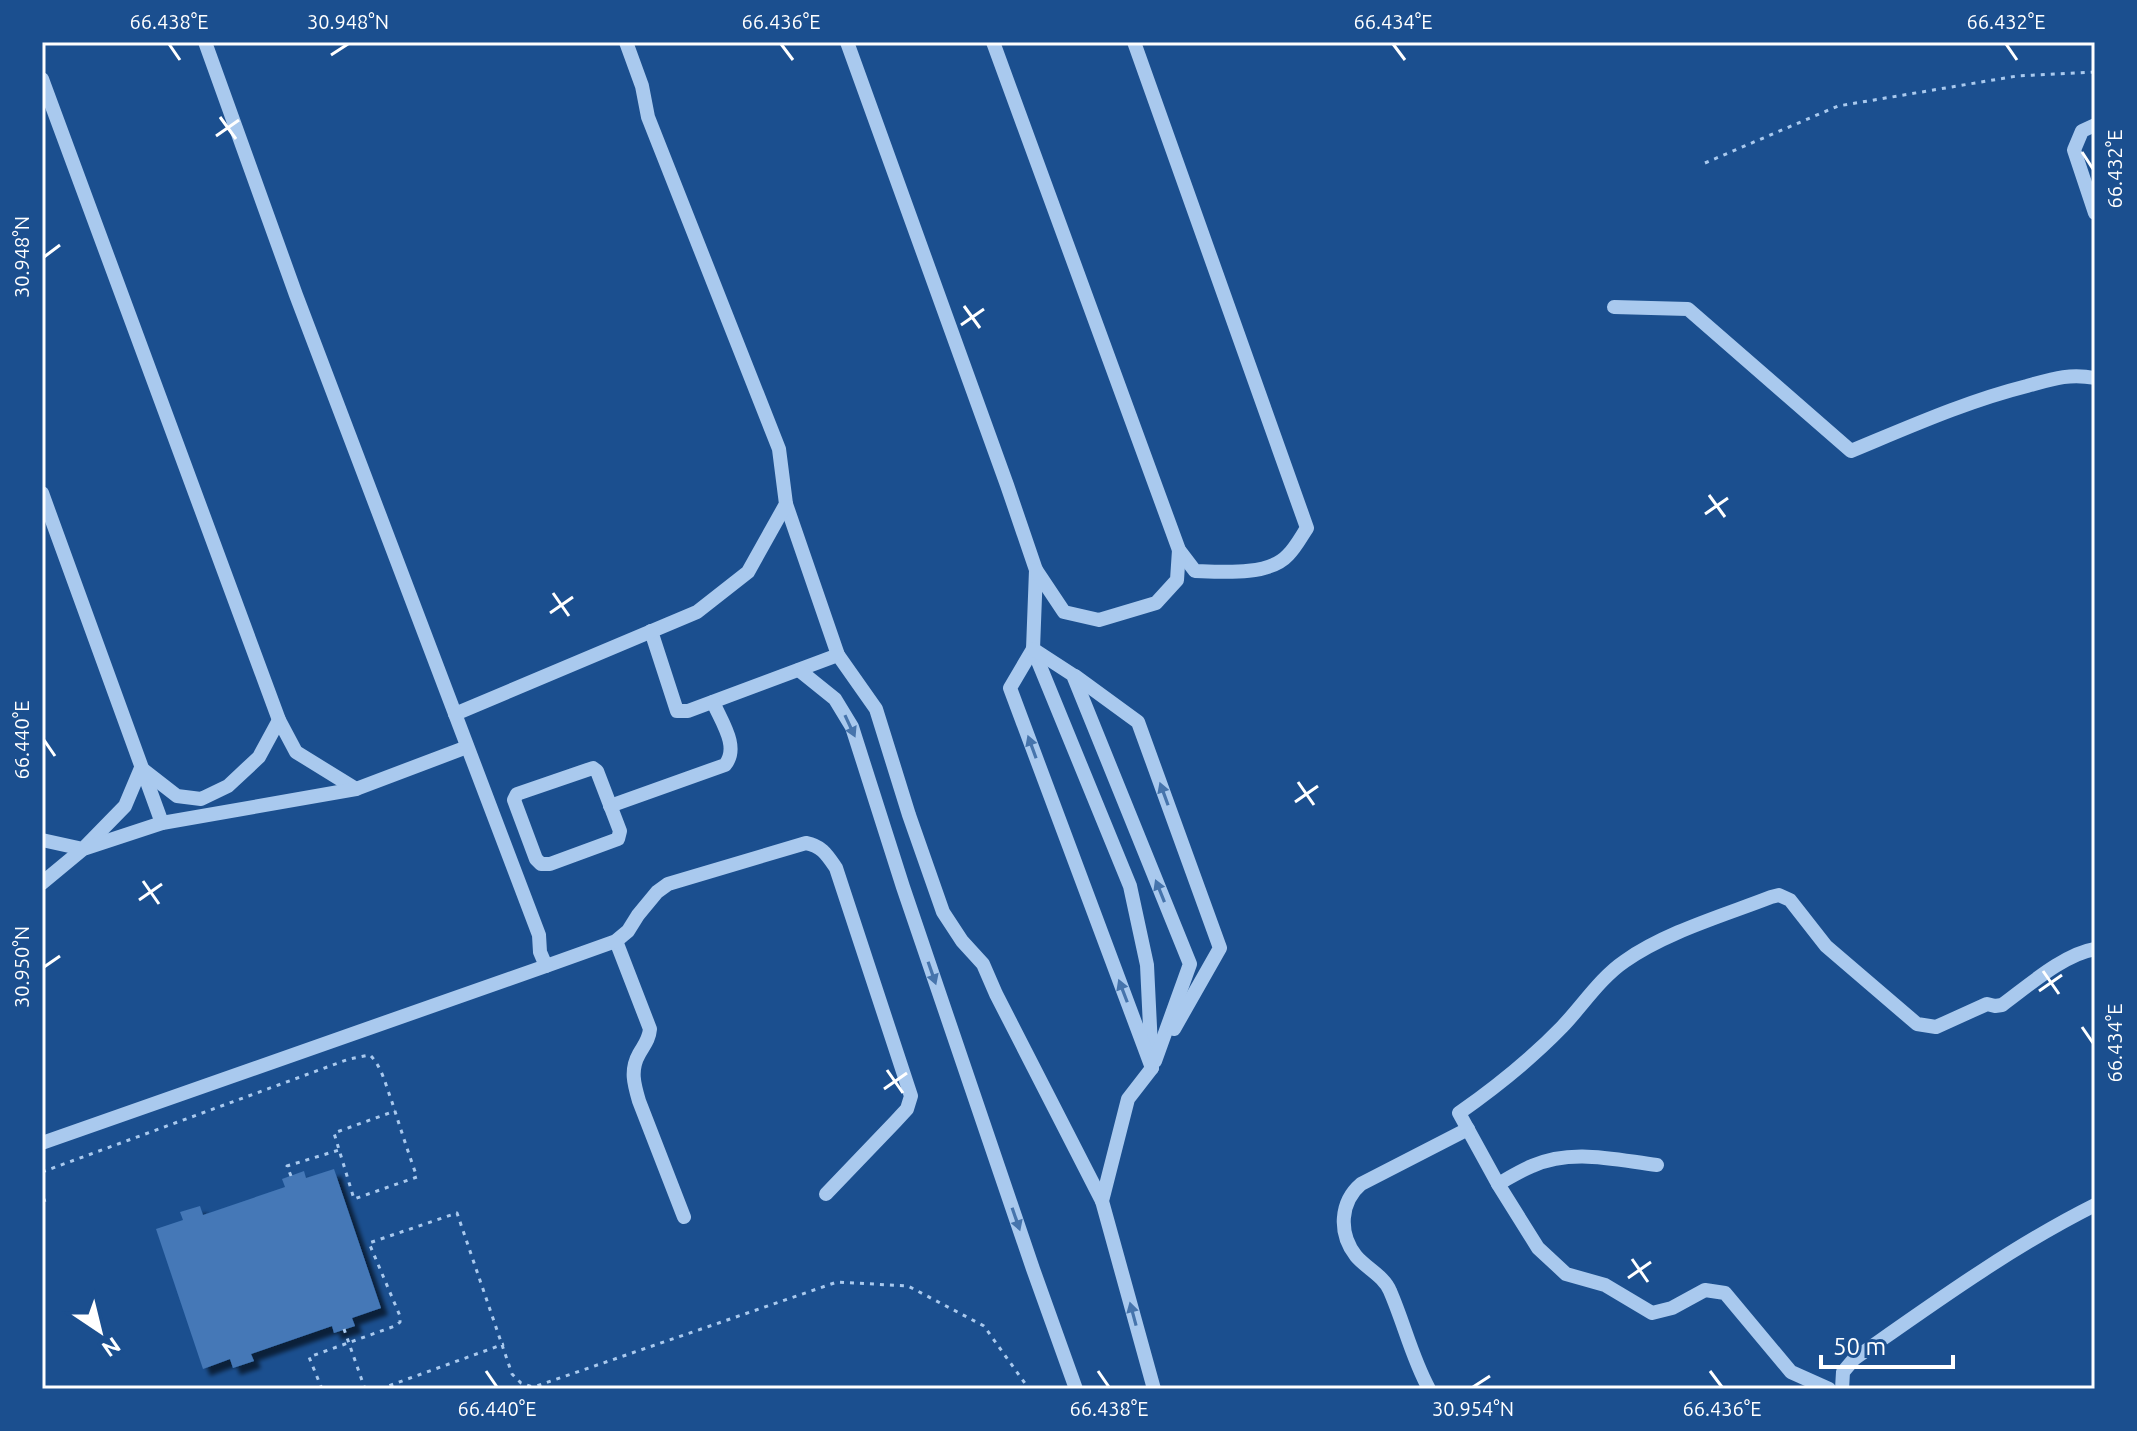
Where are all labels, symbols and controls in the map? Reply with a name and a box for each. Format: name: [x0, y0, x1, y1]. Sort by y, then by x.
text: 66.438°E: [130, 10, 209, 33]
text: 30.948°N: [307, 10, 389, 33]
text: 66.436°E: [742, 10, 821, 33]
text: 66.434°E: [1354, 10, 1433, 33]
text: 66.432°E: [1967, 10, 2046, 33]
text: 66.432°E: [2103, 130, 2126, 209]
text: 30.948°N: [10, 216, 33, 298]
text: 66.440°E: [10, 701, 33, 780]
one-way arrow: [843, 715, 857, 738]
one-way arrow: [1026, 735, 1038, 759]
one-way arrow: [1157, 781, 1169, 805]
one-way arrow: [1154, 879, 1167, 903]
text: 30.950°N: [10, 926, 33, 1008]
one-way arrow: [927, 961, 939, 985]
one-way arrow: [1117, 979, 1129, 1003]
text: 66.434°E: [2103, 1004, 2126, 1083]
one-way arrow: [1010, 1207, 1022, 1231]
north arrow: [60, 1291, 140, 1371]
one-way arrow: [1127, 1301, 1139, 1326]
scale bar: [1821, 1319, 1953, 1369]
text: N: [98, 1333, 126, 1363]
text: 50 m: [1833, 1333, 1886, 1360]
text: 66.440°E: [458, 1397, 537, 1420]
text: 66.438°E: [1070, 1397, 1149, 1420]
text: 30.954°N: [1432, 1397, 1514, 1420]
text: 66.436°E: [1683, 1397, 1762, 1420]

